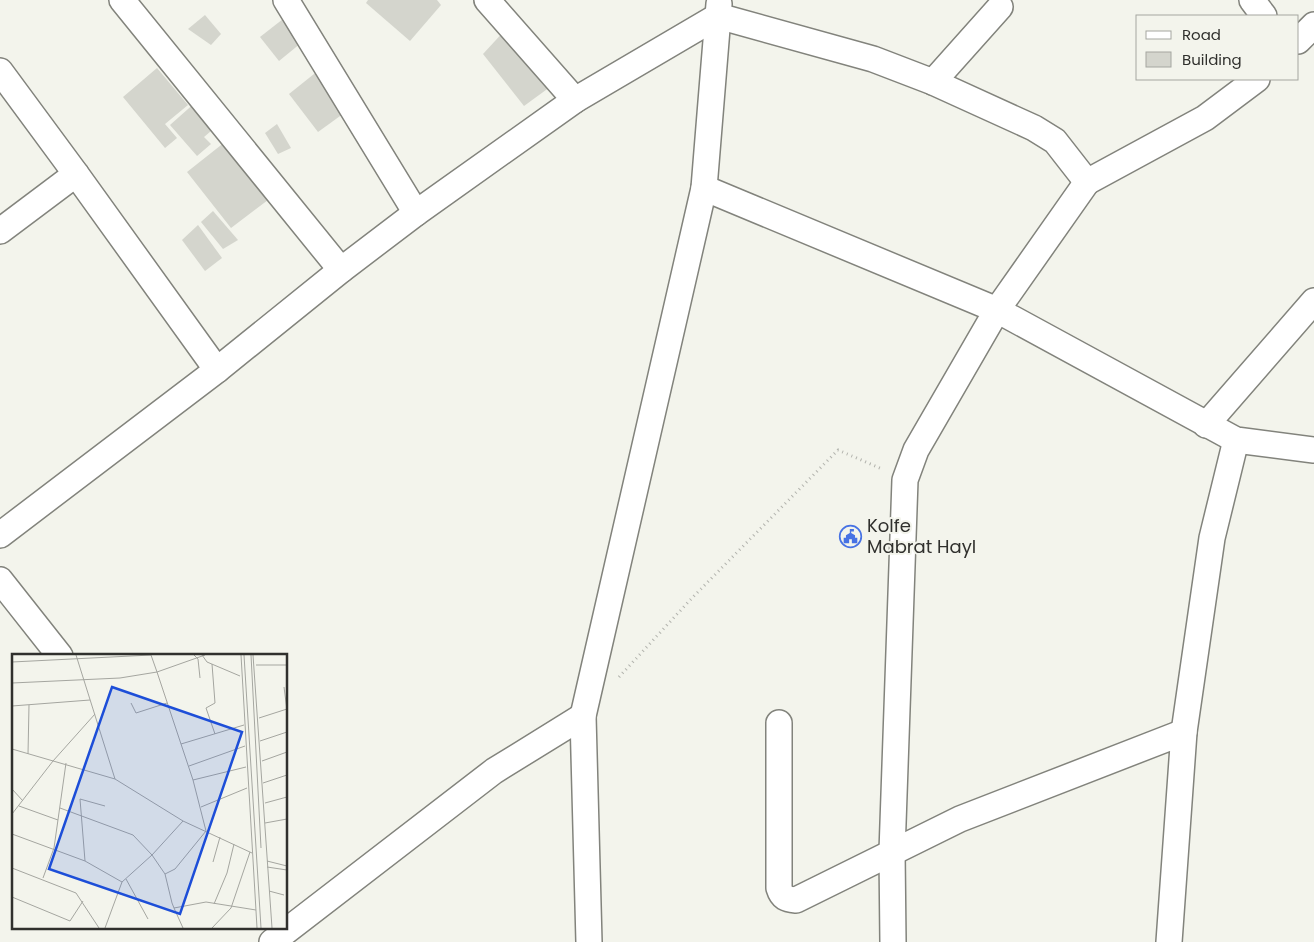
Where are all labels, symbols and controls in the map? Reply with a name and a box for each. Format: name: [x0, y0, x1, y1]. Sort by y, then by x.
legend: [1136, 15, 1299, 80]
text: Road: [1182, 24, 1221, 45]
text: Building: [1182, 49, 1242, 70]
place label: Kolfe Mabrat Hayl: [867, 513, 976, 559]
public building icon: Kolfe Mabrat Hayl: [839, 524, 863, 548]
inset map: [12, 654, 288, 930]

